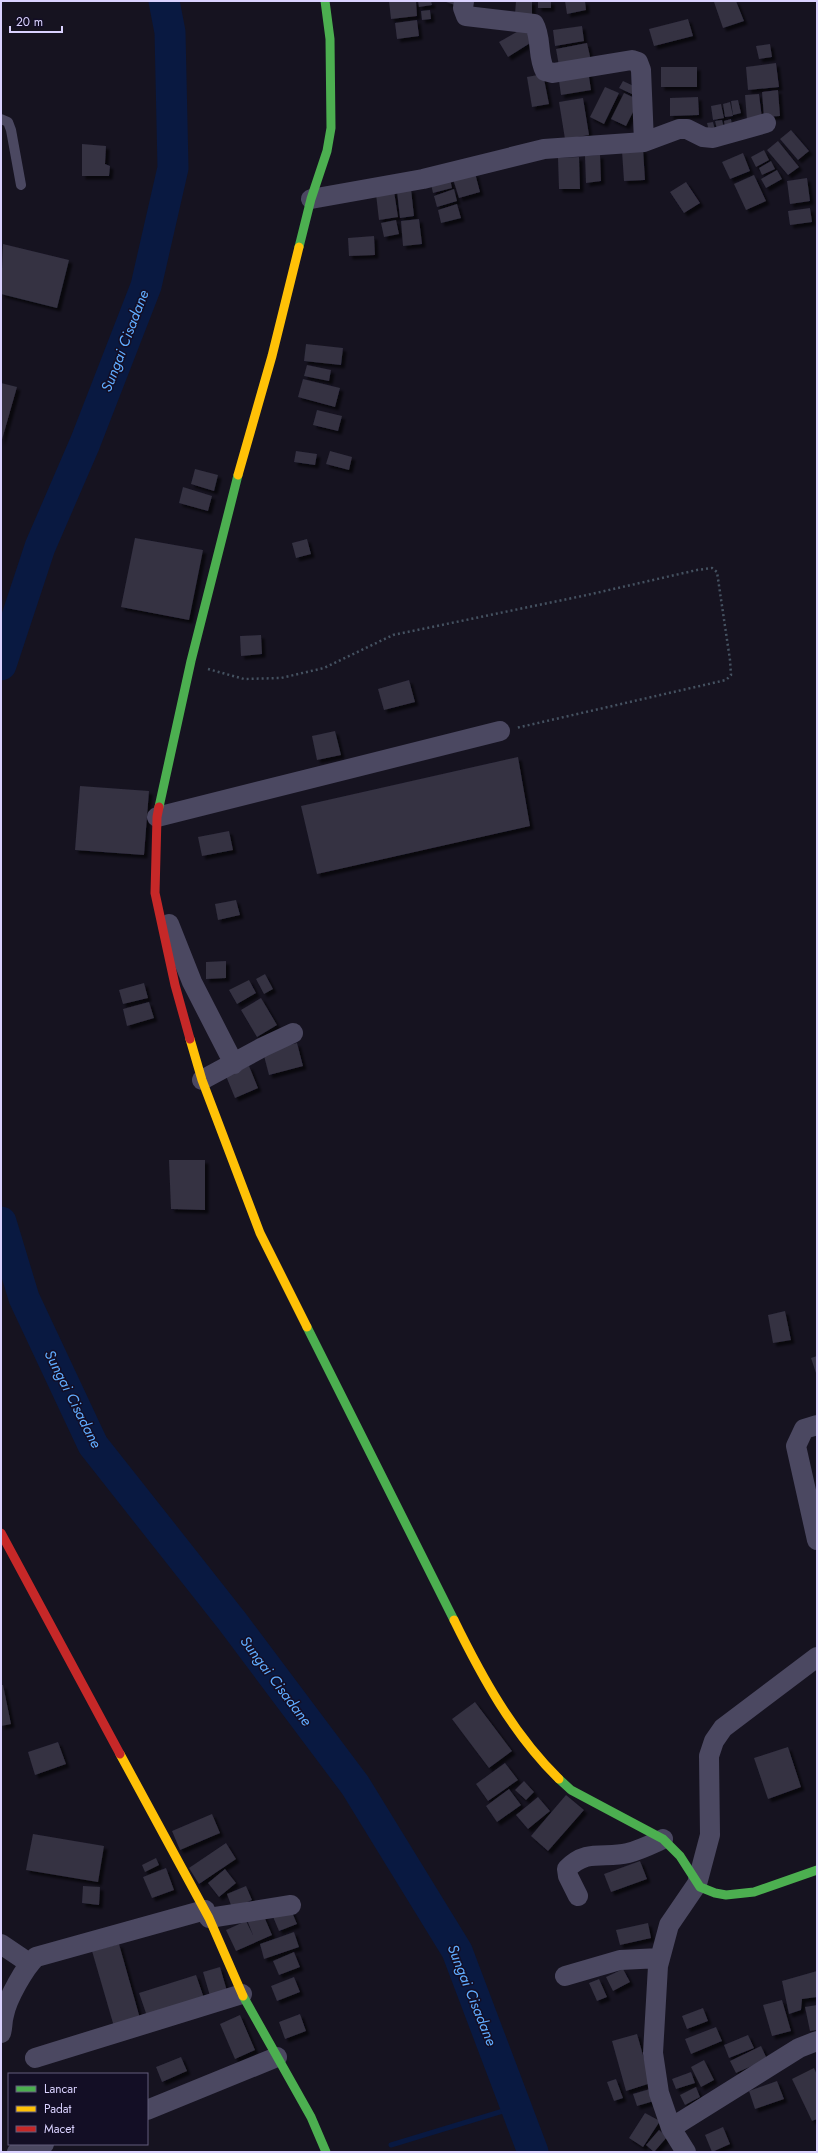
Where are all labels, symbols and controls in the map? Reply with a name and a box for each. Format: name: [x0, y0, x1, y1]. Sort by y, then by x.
scale bar: [10, 8, 62, 34]
text: 20 m: [16, 13, 43, 31]
water label: Sungai Cisadane: [95, 286, 155, 395]
water label: Sungai Cisadane: [39, 1346, 107, 1452]
water label: Sungai Cisadane: [235, 1631, 318, 1731]
water label: Sungai Cisadane: [442, 1941, 503, 2050]
legend: [8, 2073, 148, 2145]
text: Lancar: [44, 2080, 78, 2098]
text: Padat: [44, 2100, 72, 2118]
text: Macet: [44, 2120, 74, 2138]

